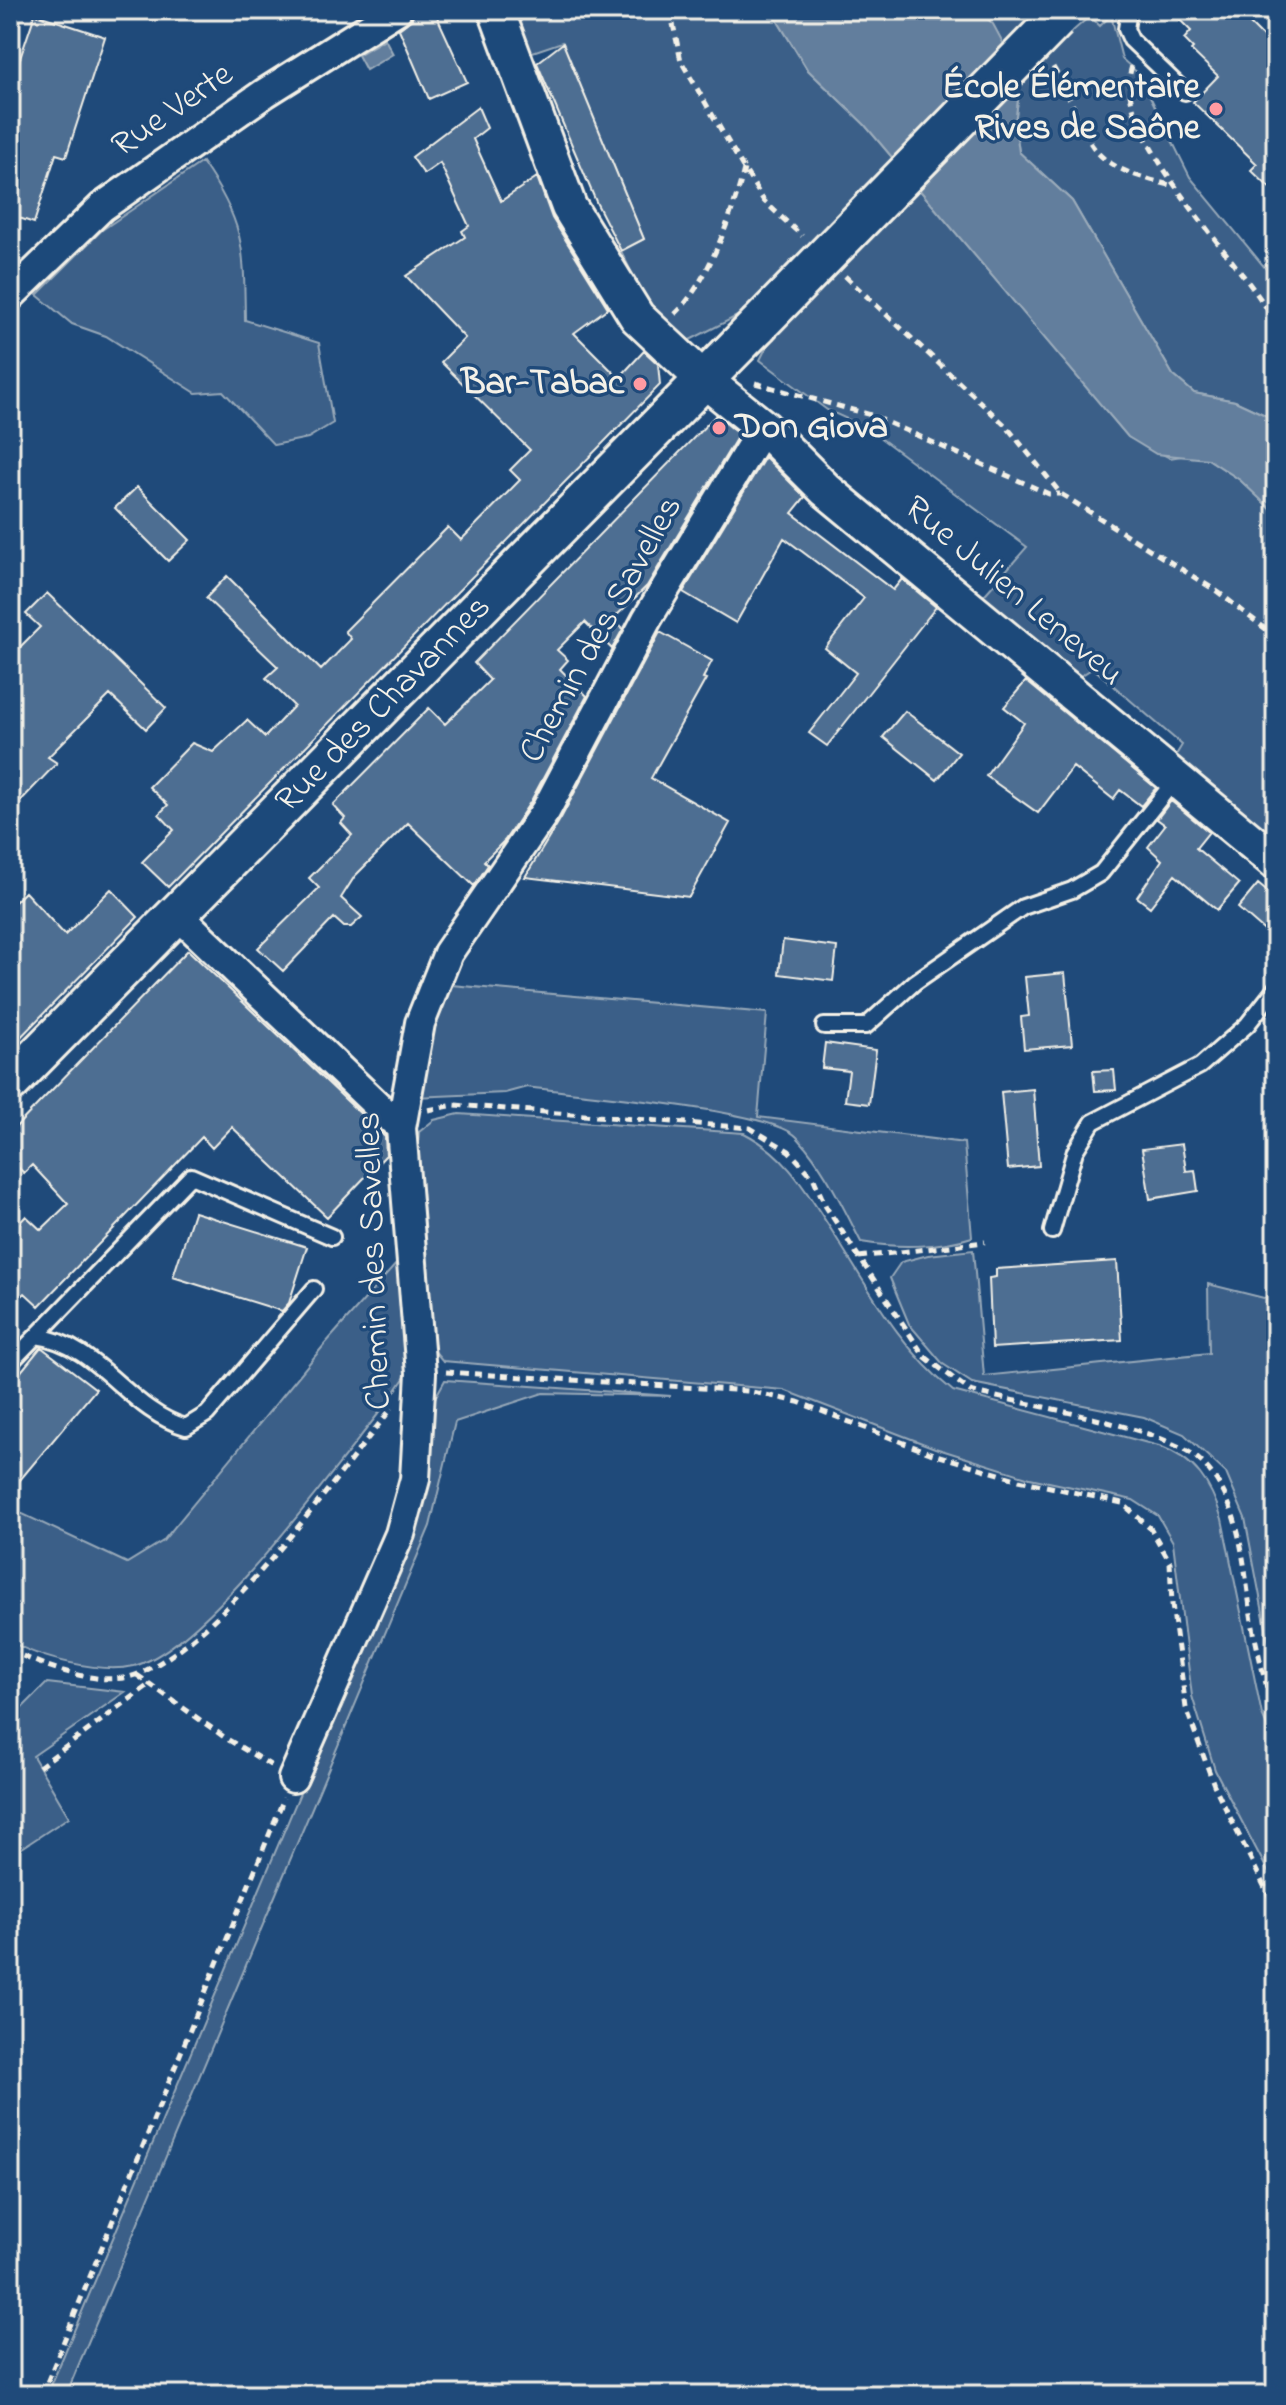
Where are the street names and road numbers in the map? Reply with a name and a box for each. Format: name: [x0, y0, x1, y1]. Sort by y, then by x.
street label: Rue Verte: [101, 49, 245, 172]
street label: Rue Julien Leneveu: [891, 484, 1135, 700]
street label: Chemin des Savelles: [507, 487, 697, 773]
street label: Rue des Chavannes: [263, 583, 504, 826]
street label: Chemin des Savelles: [343, 1111, 407, 1411]

